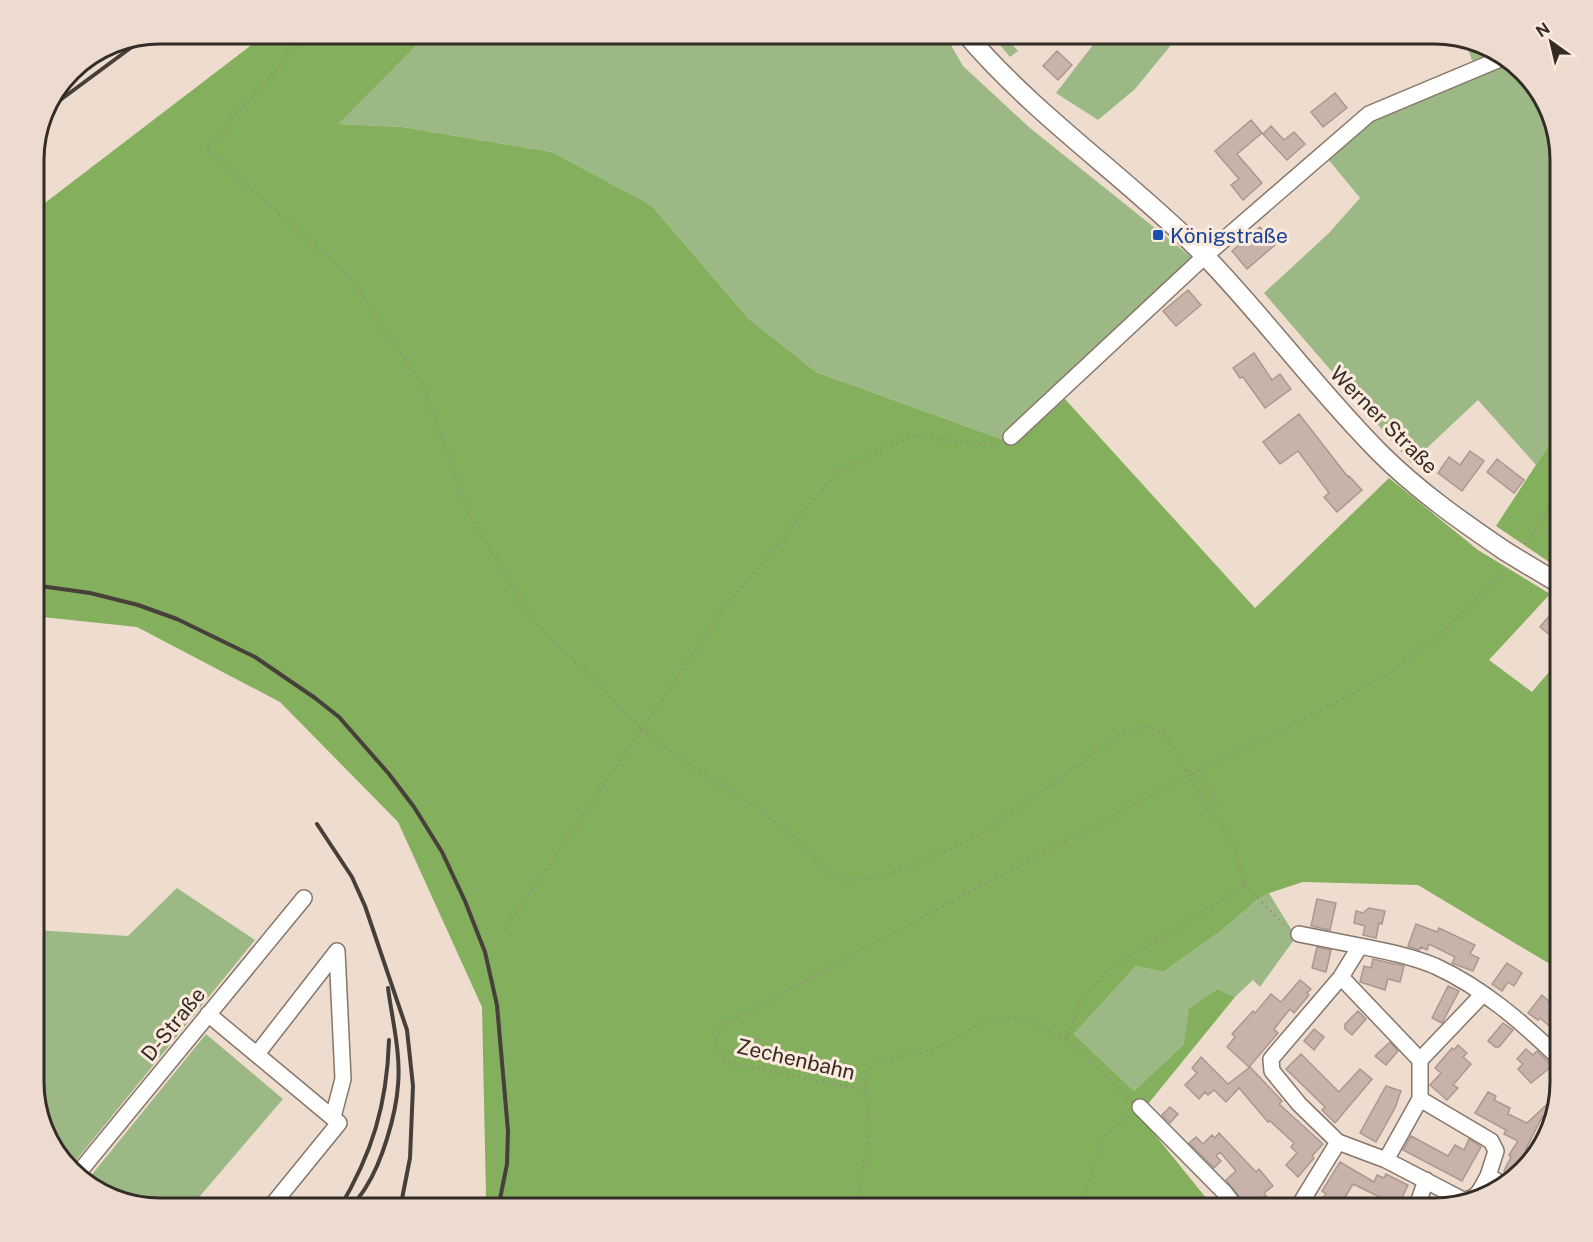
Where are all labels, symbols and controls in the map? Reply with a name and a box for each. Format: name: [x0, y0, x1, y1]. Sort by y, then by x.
north arrow: [1521, 12, 1581, 72]
text: N: [1532, 19, 1553, 41]
place label: Königstraße: [1170, 223, 1288, 248]
marker: Königstraße: [1151, 228, 1165, 242]
street label: Werner Straße: [1325, 361, 1443, 479]
street label: D-Straße: [136, 982, 210, 1066]
street label: Zechenbahn: [734, 1033, 858, 1085]

